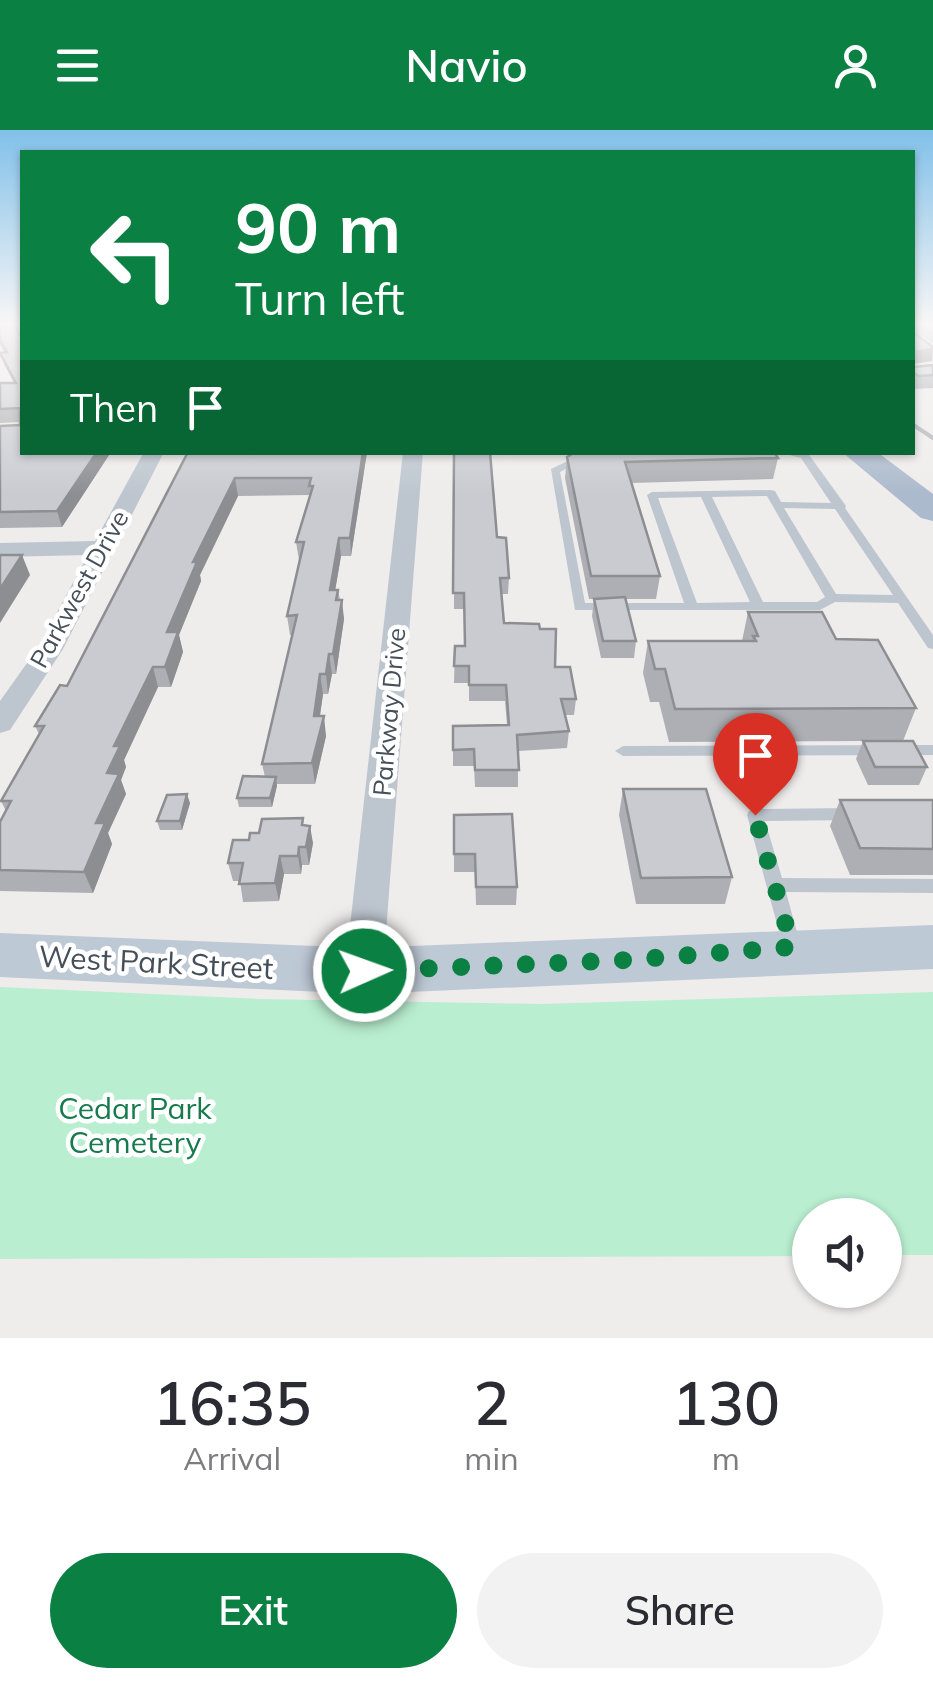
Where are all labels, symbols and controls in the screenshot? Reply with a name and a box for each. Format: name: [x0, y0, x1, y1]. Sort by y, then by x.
text: Navio: [405, 37, 528, 93]
icon: menu: [50, 38, 105, 93]
icon: person: [828, 38, 883, 93]
text: 90 m: [235, 183, 401, 271]
icon: left: [70, 190, 200, 320]
text: Turn left: [235, 270, 404, 326]
icon: arrive: [178, 380, 233, 435]
text: Then: [70, 384, 158, 432]
street label: Parkwest Drive: [23, 505, 135, 673]
street label: Parkway Drive: [366, 627, 411, 797]
pin: [713, 713, 798, 816]
icon: arrive: [728, 728, 783, 783]
position arrow: [312, 919, 416, 1023]
street label: West Park Street: [38, 937, 274, 987]
park label: Cedar Park Cemetery: [58, 1089, 212, 1161]
map controls: [792, 1198, 902, 1308]
button: sound: [792, 1198, 902, 1308]
text: 16:35: [153, 1365, 311, 1440]
text: 2: [474, 1365, 510, 1440]
text: 130: [672, 1365, 780, 1440]
text: Arrival: [183, 1438, 281, 1478]
text: min: [464, 1438, 519, 1478]
text: m: [712, 1438, 740, 1478]
button: Exit: [50, 1553, 457, 1668]
button: Share: [477, 1553, 883, 1668]

